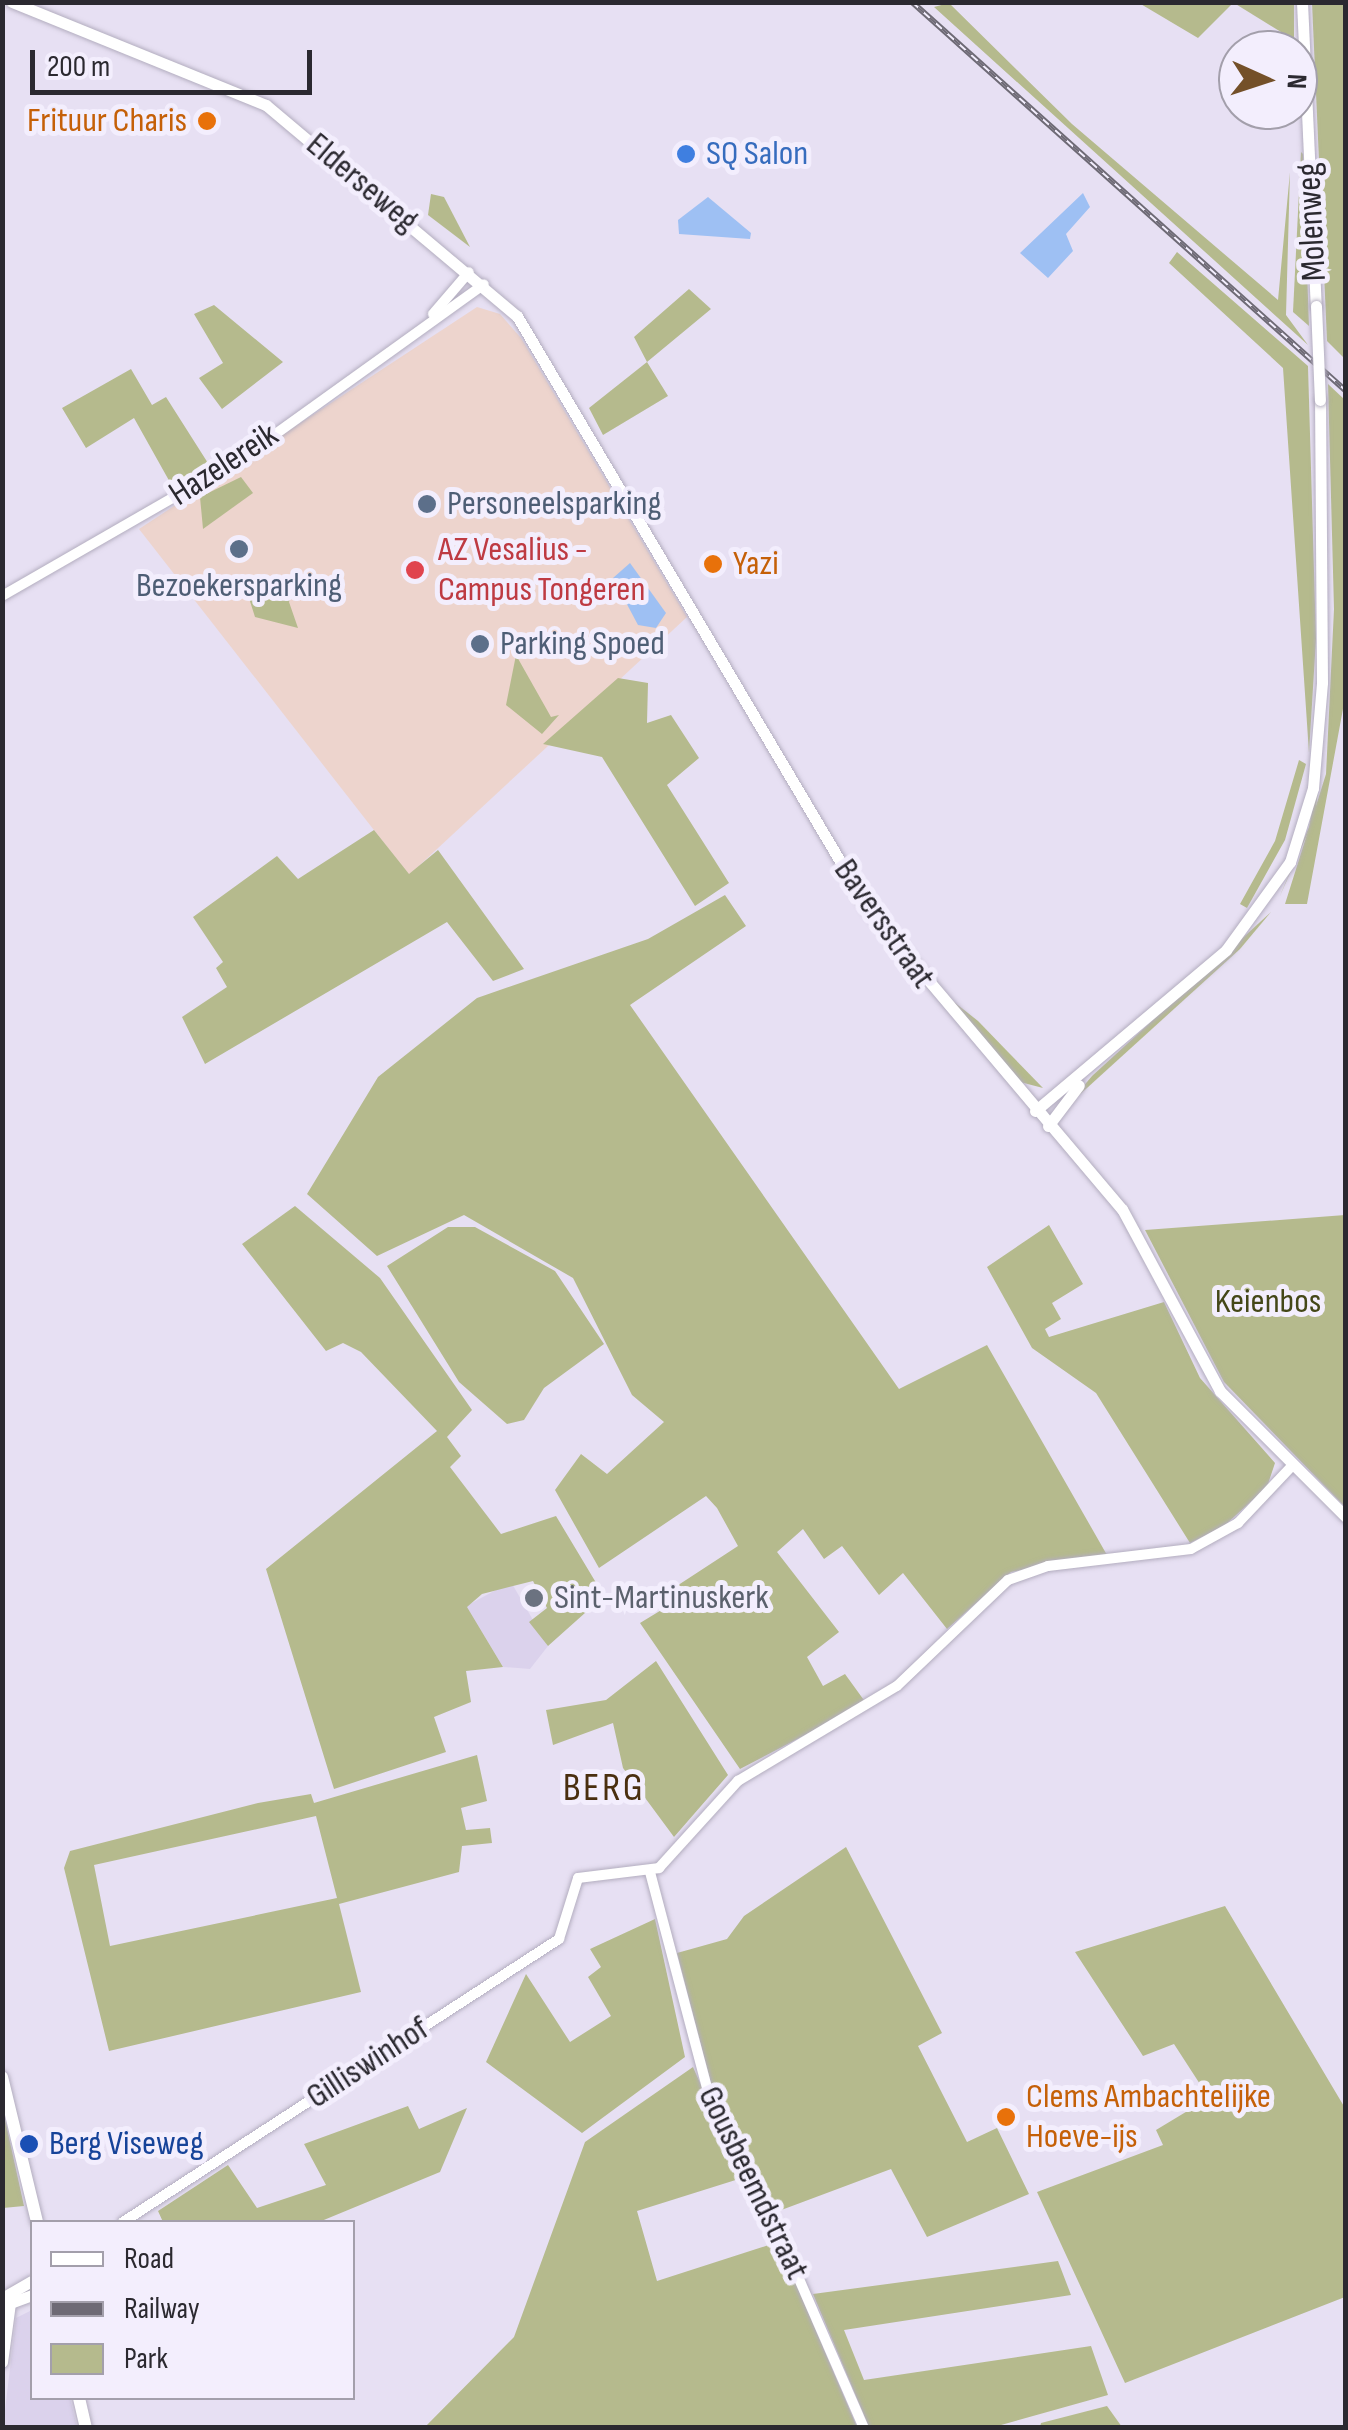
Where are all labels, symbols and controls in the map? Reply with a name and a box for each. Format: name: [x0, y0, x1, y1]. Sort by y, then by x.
scale bar: [35, 30, 318, 92]
north arrow: [1218, 30, 1318, 130]
text: 200 m: [47, 49, 110, 85]
text: N: [1280, 73, 1313, 90]
place label: Frituur Charis: [27, 100, 187, 142]
marker: Frituur Charis: [196, 110, 218, 132]
street label: Elderseweg: [297, 124, 427, 242]
place label: SQ Salon: [706, 133, 808, 175]
marker: SQ Salon: [675, 143, 697, 165]
street label: Molenweg: [1288, 162, 1336, 282]
street label: Hazelereik: [162, 414, 286, 516]
place label: Personeelsparking: [447, 483, 661, 525]
marker: Personeelsparking: [416, 493, 438, 515]
place label: AZ Vesalius - Campus Tongeren: [438, 529, 645, 611]
marker: Bezoekersparking: [228, 538, 250, 560]
place label: Yazi: [733, 543, 779, 585]
marker: Yazi: [702, 553, 724, 575]
marker: AZ Vesalius - Campus Tongeren: [402, 557, 428, 583]
place label: Bezoekersparking: [136, 565, 342, 607]
place label: Parking Spoed: [500, 623, 665, 665]
marker: Parking Spoed: [469, 633, 491, 655]
street label: Baversstraat: [824, 851, 944, 997]
park label: Keienbos: [1215, 1281, 1321, 1323]
place label: Sint-Martinuskerk: [554, 1577, 769, 1619]
marker: Sint-Martinuskerk: [523, 1587, 545, 1609]
district label: BERG: [563, 1764, 645, 1812]
street label: Gilliswinhof: [299, 2008, 437, 2118]
place label: Clems Ambachtelijke Hoeve-ijs: [1026, 2076, 1271, 2158]
street label: Gousbeemdstraat: [688, 2080, 818, 2286]
marker: Clems Ambachtelijke Hoeve-ijs: [995, 2106, 1017, 2128]
place label: Berg Viseweg: [49, 2123, 204, 2165]
marker: Berg Viseweg: [18, 2133, 40, 2155]
legend: [30, 2220, 355, 2400]
text: Road: [124, 2241, 174, 2277]
text: Railway: [124, 2291, 200, 2327]
text: Park: [124, 2341, 168, 2377]

